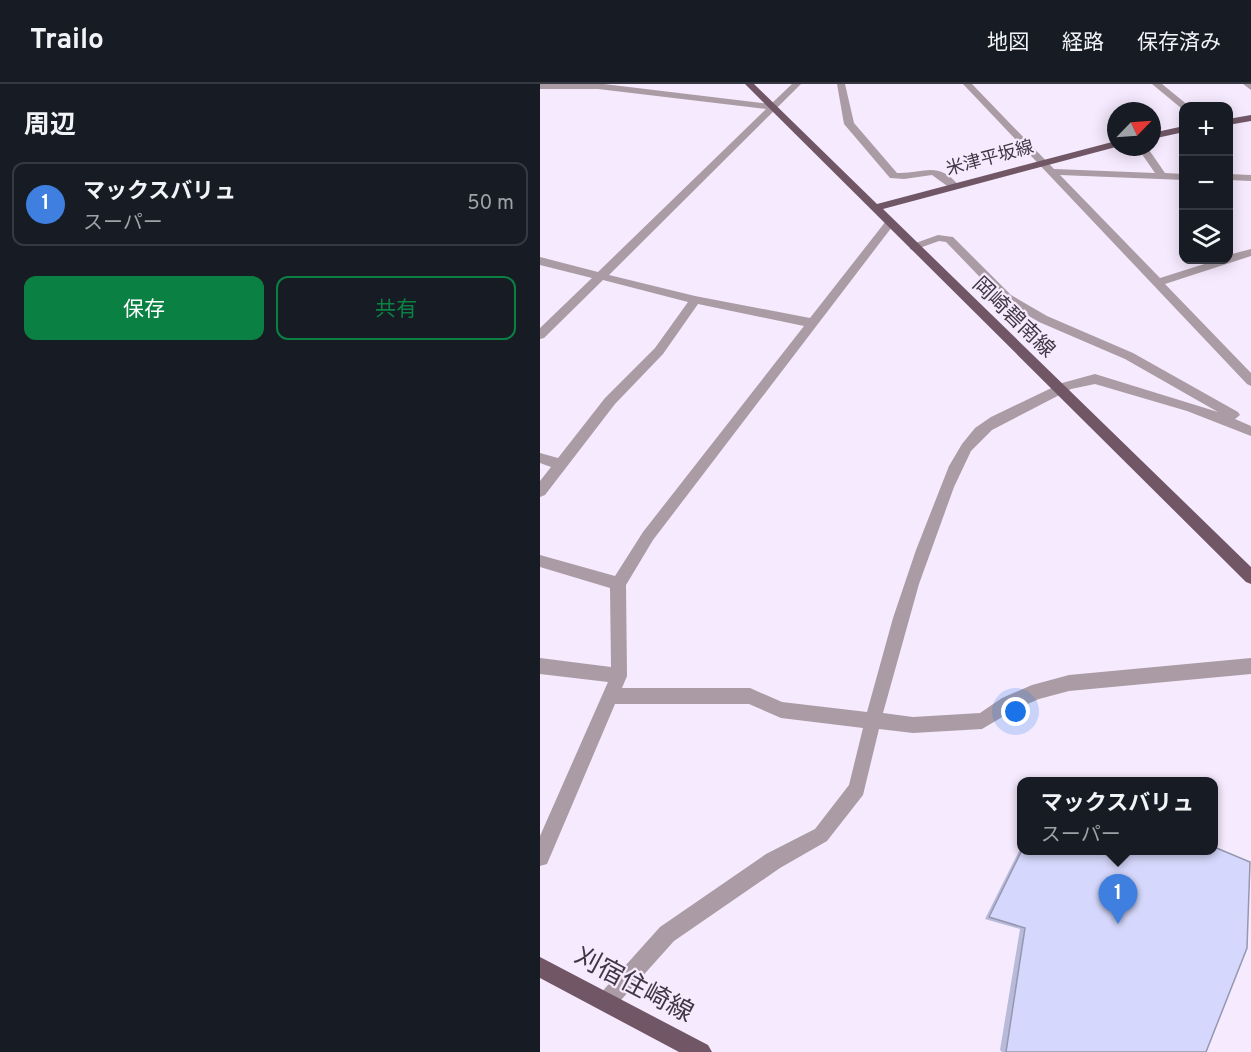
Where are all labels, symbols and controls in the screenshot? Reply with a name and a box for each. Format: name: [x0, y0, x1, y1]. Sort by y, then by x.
text: Trailo: [30, 23, 104, 59]
text: 地図: [987, 30, 1029, 57]
text: 経路: [1062, 30, 1104, 57]
text: 保存済み: [1137, 30, 1221, 57]
north arrow: [1107, 102, 1161, 156]
map controls: [1179, 102, 1233, 264]
button: +: [1179, 102, 1233, 156]
text: 周辺: [24, 110, 76, 143]
street label: 米津平坂線: [944, 136, 1036, 182]
button: −: [1179, 156, 1233, 210]
text: マックスバリュ: [83, 179, 236, 206]
text: 1: [42, 191, 50, 217]
text: 50 m: [467, 191, 514, 217]
button: layers: [1179, 210, 1233, 264]
text: スーパー: [83, 211, 163, 237]
street label: 岡崎碧南線: [966, 272, 1060, 364]
button: 保存: [24, 276, 264, 340]
button: 共有: [276, 276, 516, 340]
your location: [1001, 697, 1030, 726]
popup: [1017, 777, 1218, 855]
text: マックスバリュ: [1041, 791, 1194, 818]
text: スーパー: [1041, 823, 1121, 849]
pin: 1: [1098, 874, 1138, 924]
street label: 刈宿住崎線: [568, 941, 698, 1031]

